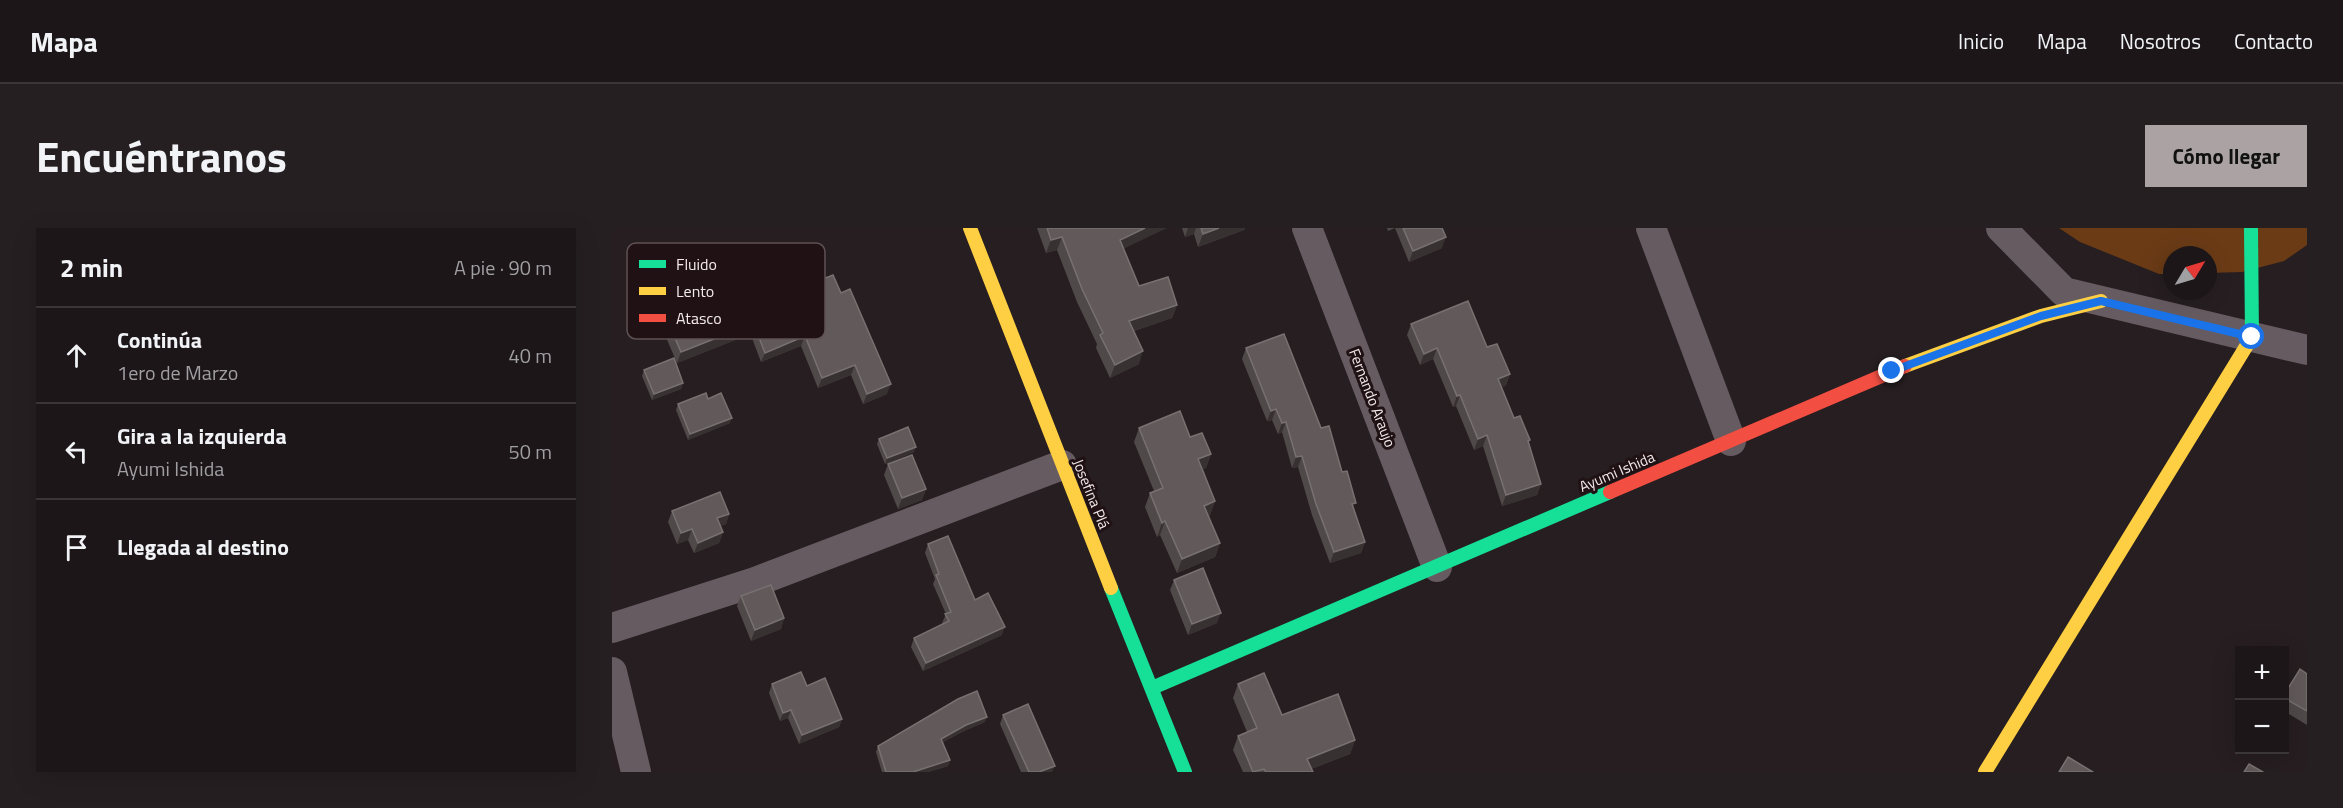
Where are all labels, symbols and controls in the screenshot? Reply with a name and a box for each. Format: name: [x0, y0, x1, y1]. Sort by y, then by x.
text: Mapa: [30, 20, 98, 63]
text: Inicio: [1958, 25, 2004, 57]
text: Mapa: [2037, 25, 2087, 57]
text: Nosotros: [2120, 25, 2201, 57]
text: Contacto: [2234, 25, 2313, 57]
text: Encuéntranos: [36, 124, 287, 188]
button: Cómo llegar: [2145, 125, 2307, 187]
legend: [627, 243, 825, 339]
north arrow: [2163, 246, 2217, 300]
text: 2 min: [60, 248, 123, 287]
text: A pie · 90 m: [454, 252, 552, 283]
text: Fluido: [676, 252, 717, 276]
text: Lento: [676, 279, 714, 303]
text: Atasco: [676, 306, 722, 330]
text: Continúa: [117, 323, 202, 357]
route start: [2238, 323, 2264, 349]
icon: ahead: [60, 339, 93, 372]
text: 40 m: [508, 340, 552, 371]
street label: Fernando Araujo: [1343, 345, 1402, 451]
text: 1ero de Marzo: [117, 357, 238, 388]
route end: [1878, 357, 1904, 383]
text: Gira a la izquierda: [117, 419, 287, 453]
icon: left: [60, 435, 93, 468]
text: 50 m: [508, 436, 552, 467]
street label: Ayumi Ishida: [1575, 445, 1659, 498]
text: Ayumi Ishida: [117, 453, 224, 484]
street label: Josefina Plá: [1067, 455, 1116, 533]
text: Llegada al destino: [117, 530, 289, 564]
icon: arrive: [60, 531, 93, 564]
map controls: [2235, 646, 2289, 754]
button: +: [2235, 646, 2289, 700]
button: −: [2235, 700, 2289, 754]

